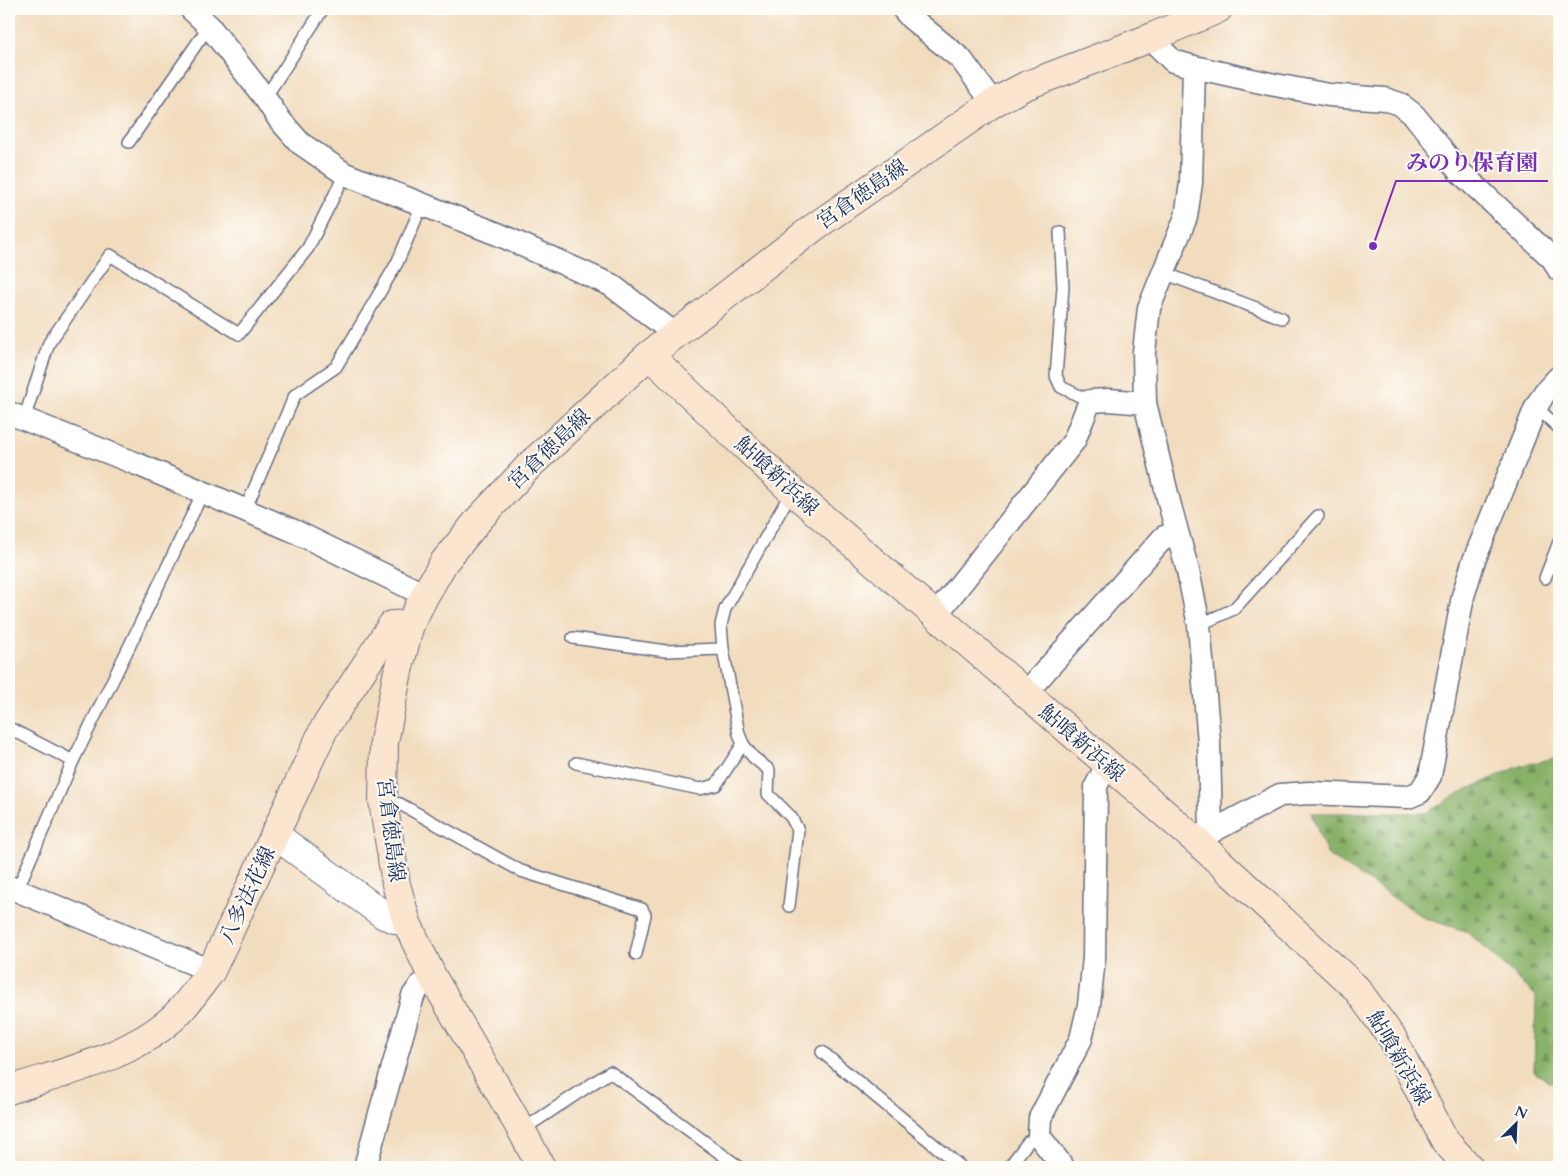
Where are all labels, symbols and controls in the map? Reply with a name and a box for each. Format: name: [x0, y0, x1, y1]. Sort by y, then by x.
callout: みのり保育園: [1396, 144, 1548, 181]
text: みのり保育園: [1406, 148, 1538, 178]
street label: 宮倉徳島線: [811, 152, 914, 236]
street label: 宮倉徳島線: [502, 402, 597, 496]
street label: 鮎喰新浜線: [728, 430, 825, 523]
street label: 鮎喰新浜線: [1033, 698, 1131, 789]
street label: 宮倉徳島線: [370, 776, 411, 884]
street label: 八多法花線: [212, 842, 283, 949]
street label: 鮎喰新浜線: [1360, 1006, 1437, 1111]
north arrow: [1490, 1098, 1540, 1148]
text: N: [1512, 1101, 1531, 1124]

